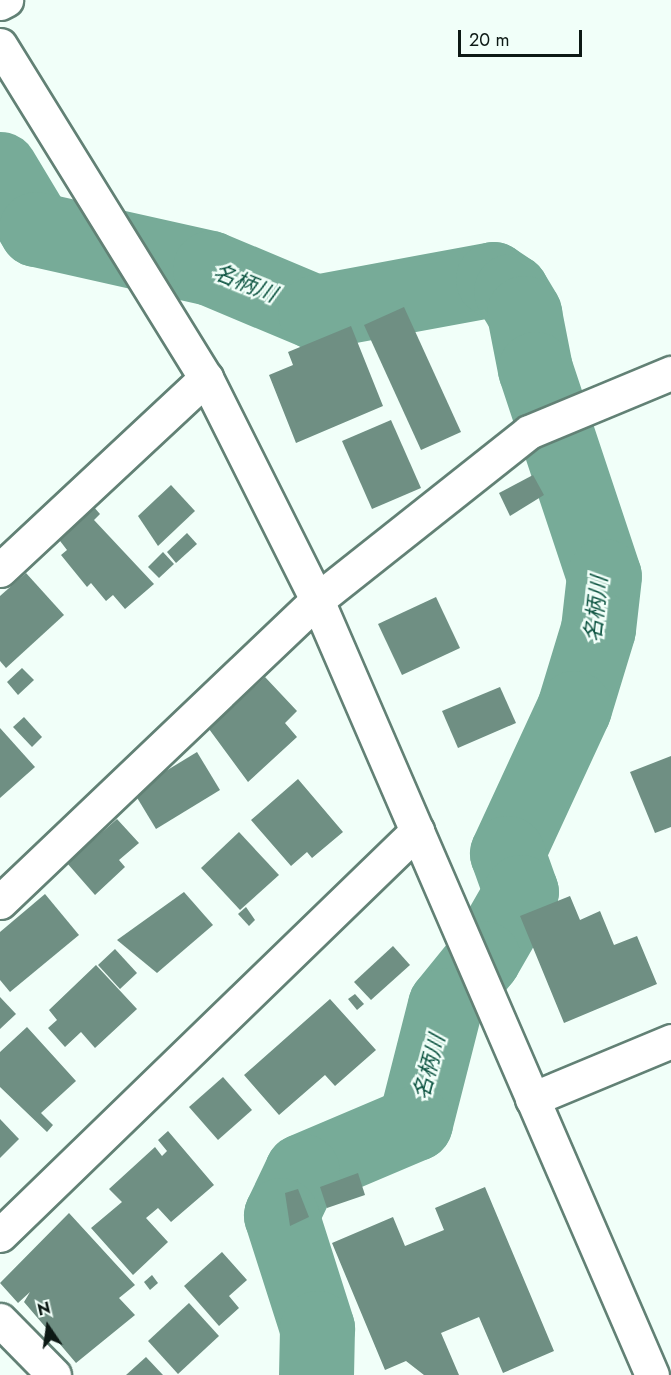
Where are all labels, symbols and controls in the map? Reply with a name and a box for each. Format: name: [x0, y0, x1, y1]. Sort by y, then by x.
scale bar: [461, 18, 586, 56]
text: 20 m: [469, 27, 509, 53]
water label: 名柄川: [209, 258, 281, 308]
water label: 名柄川: [579, 575, 613, 643]
water label: 名柄川: [408, 1032, 450, 1102]
text: N: [35, 1296, 53, 1322]
north arrow: [18, 1297, 78, 1357]

